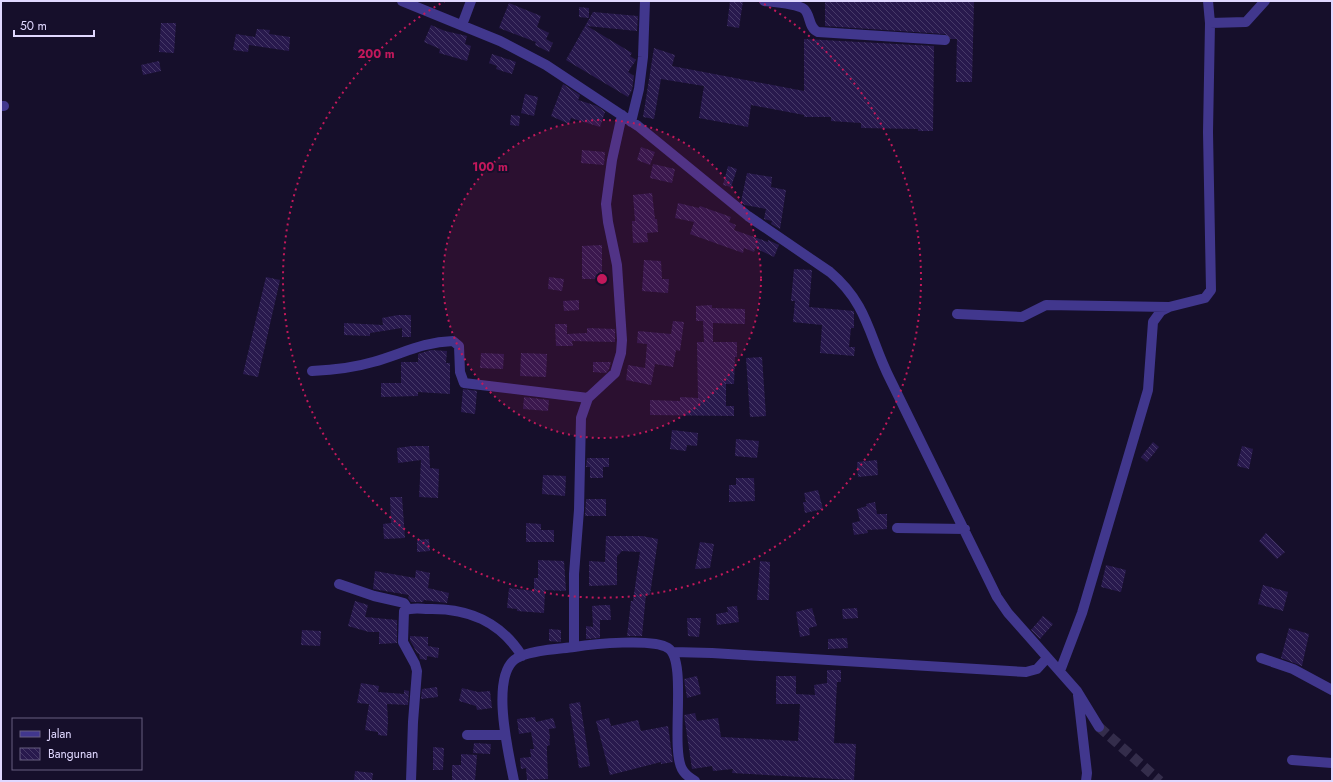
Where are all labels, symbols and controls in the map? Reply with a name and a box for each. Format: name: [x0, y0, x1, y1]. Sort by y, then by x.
scale bar: [14, 12, 94, 38]
text: 50 m: [20, 17, 47, 35]
text: 200 m: [357, 45, 395, 63]
text: 100 m: [472, 158, 508, 176]
centre of rings: [595, 272, 609, 286]
legend: [12, 718, 142, 770]
text: Jalan: [46, 725, 71, 743]
text: Bangunan: [48, 745, 98, 763]

